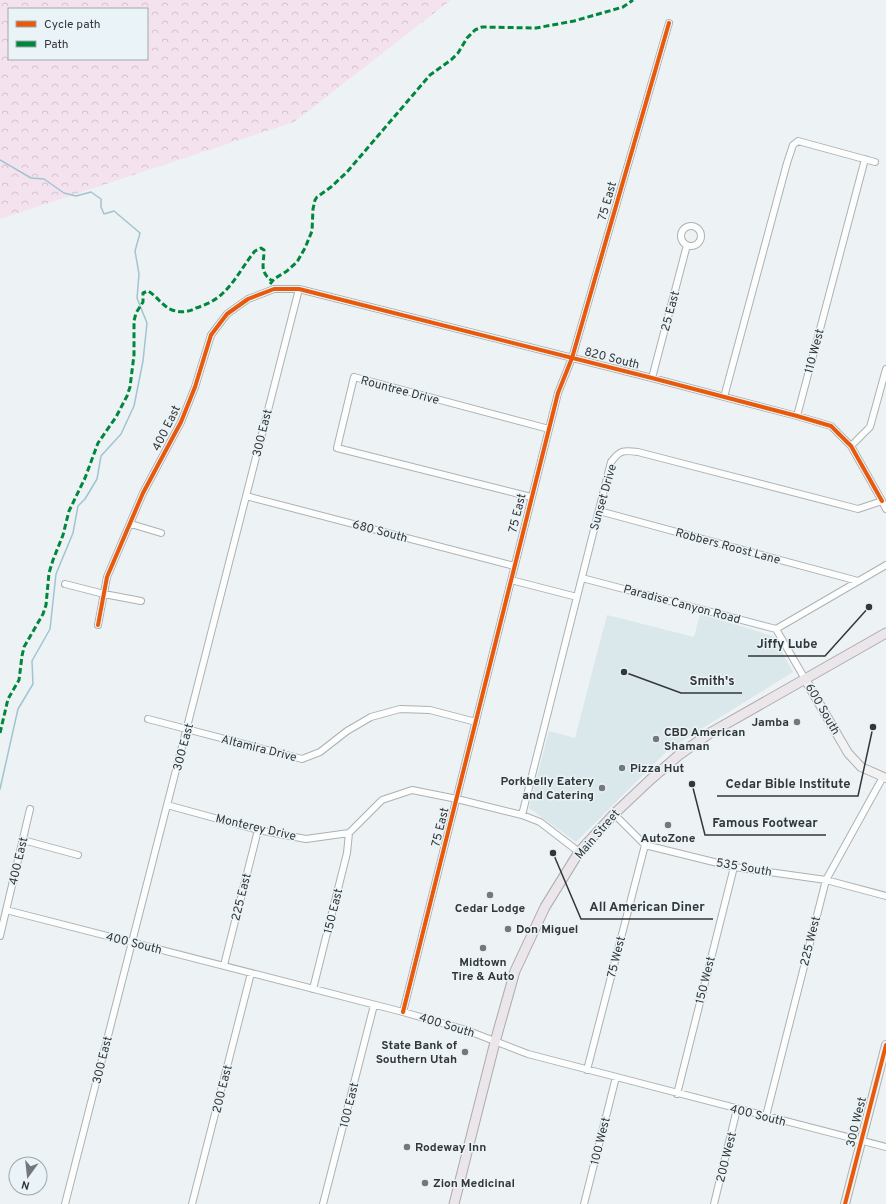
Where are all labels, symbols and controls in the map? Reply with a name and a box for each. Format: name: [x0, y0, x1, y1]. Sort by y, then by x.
legend: [8, 8, 148, 60]
text: Cycle path: [44, 17, 101, 33]
text: Path: [44, 37, 69, 53]
street label: 75 East: [595, 180, 621, 223]
street label: 25 East: [658, 289, 684, 333]
street label: 110 West: [801, 327, 829, 375]
street label: 820 South: [582, 344, 641, 374]
street label: Rountree Drive: [359, 373, 441, 409]
street label: 400 East: [149, 403, 185, 454]
street label: 300 East: [249, 408, 277, 459]
street label: Sunset Drive: [587, 462, 621, 532]
street label: 75 East: [505, 492, 531, 535]
street label: 680 South: [350, 517, 409, 547]
street label: Robbers Roost Lane: [673, 525, 782, 569]
street label: Paradise Canyon Road: [621, 582, 742, 628]
callout: Jiffy Lube: [748, 631, 825, 656]
text: Jiffy Lube: [756, 637, 818, 653]
callout: Smith's: [681, 668, 742, 693]
text: Smith's: [689, 674, 735, 690]
street label: 600 South: [801, 681, 843, 738]
place label: Jamba: [751, 715, 789, 731]
marker: Jamba: [792, 717, 802, 727]
street label: 300 East: [170, 722, 198, 773]
place label: CBD American Shaman: [664, 725, 745, 755]
street label: Altamira Drive: [219, 732, 298, 766]
marker: CBD American Shaman: [651, 734, 661, 744]
place label: Pizza Hut: [630, 761, 685, 777]
marker: Pizza Hut: [617, 763, 627, 773]
callout: Cedar Bible Institute: [717, 771, 858, 796]
place label: Porkbelly Eatery and Catering: [500, 774, 594, 804]
text: Cedar Bible Institute: [725, 777, 851, 793]
marker: Porkbelly Eatery and Catering: [597, 783, 607, 793]
street label: 75 East: [428, 806, 454, 849]
street label: Main Street: [572, 806, 624, 863]
callout: Famous Footwear: [705, 810, 826, 835]
street label: Monterey Drive: [214, 811, 298, 845]
text: Famous Footwear: [712, 816, 818, 832]
marker: AutoZone: [663, 820, 673, 830]
place label: AutoZone: [641, 831, 696, 847]
street label: 400 East: [6, 836, 32, 887]
street label: 535 South: [715, 855, 773, 881]
street label: 225 East: [228, 872, 256, 923]
street label: 150 East: [321, 887, 347, 935]
marker: Cedar Lodge: [485, 890, 495, 900]
callout: All American Diner: [581, 894, 713, 919]
text: All American Diner: [589, 900, 705, 916]
place label: Cedar Lodge: [455, 901, 525, 917]
street label: 225 West: [797, 915, 825, 968]
place label: Don Miguel: [516, 922, 578, 938]
marker: Don Miguel: [503, 924, 513, 934]
street label: 400 South: [104, 929, 163, 959]
street label: 75 West: [604, 935, 630, 980]
marker: Midtown Tire & Auto: [478, 943, 488, 953]
place label: Midtown Tire & Auto: [451, 955, 515, 985]
street label: 150 West: [692, 955, 720, 1006]
street label: 400 South: [417, 1010, 476, 1042]
street label: 300 East: [89, 1035, 117, 1086]
place label: State Bank of Southern Utah: [376, 1038, 458, 1068]
marker: State Bank of Southern Utah: [460, 1047, 470, 1057]
street label: 200 East: [209, 1064, 237, 1115]
street label: 100 East: [337, 1081, 363, 1130]
street label: 300 West: [843, 1095, 871, 1149]
street label: 400 South: [728, 1101, 787, 1131]
street label: 100 West: [587, 1116, 615, 1167]
street label: 200 West: [713, 1130, 741, 1184]
place label: Rodeway Inn: [415, 1140, 486, 1156]
marker: Rodeway Inn: [402, 1142, 412, 1152]
north arrow: [8, 1156, 48, 1196]
place label: Zion Medicinal: [433, 1176, 515, 1192]
text: N: [20, 1177, 31, 1192]
marker: Zion Medicinal: [420, 1178, 430, 1188]

